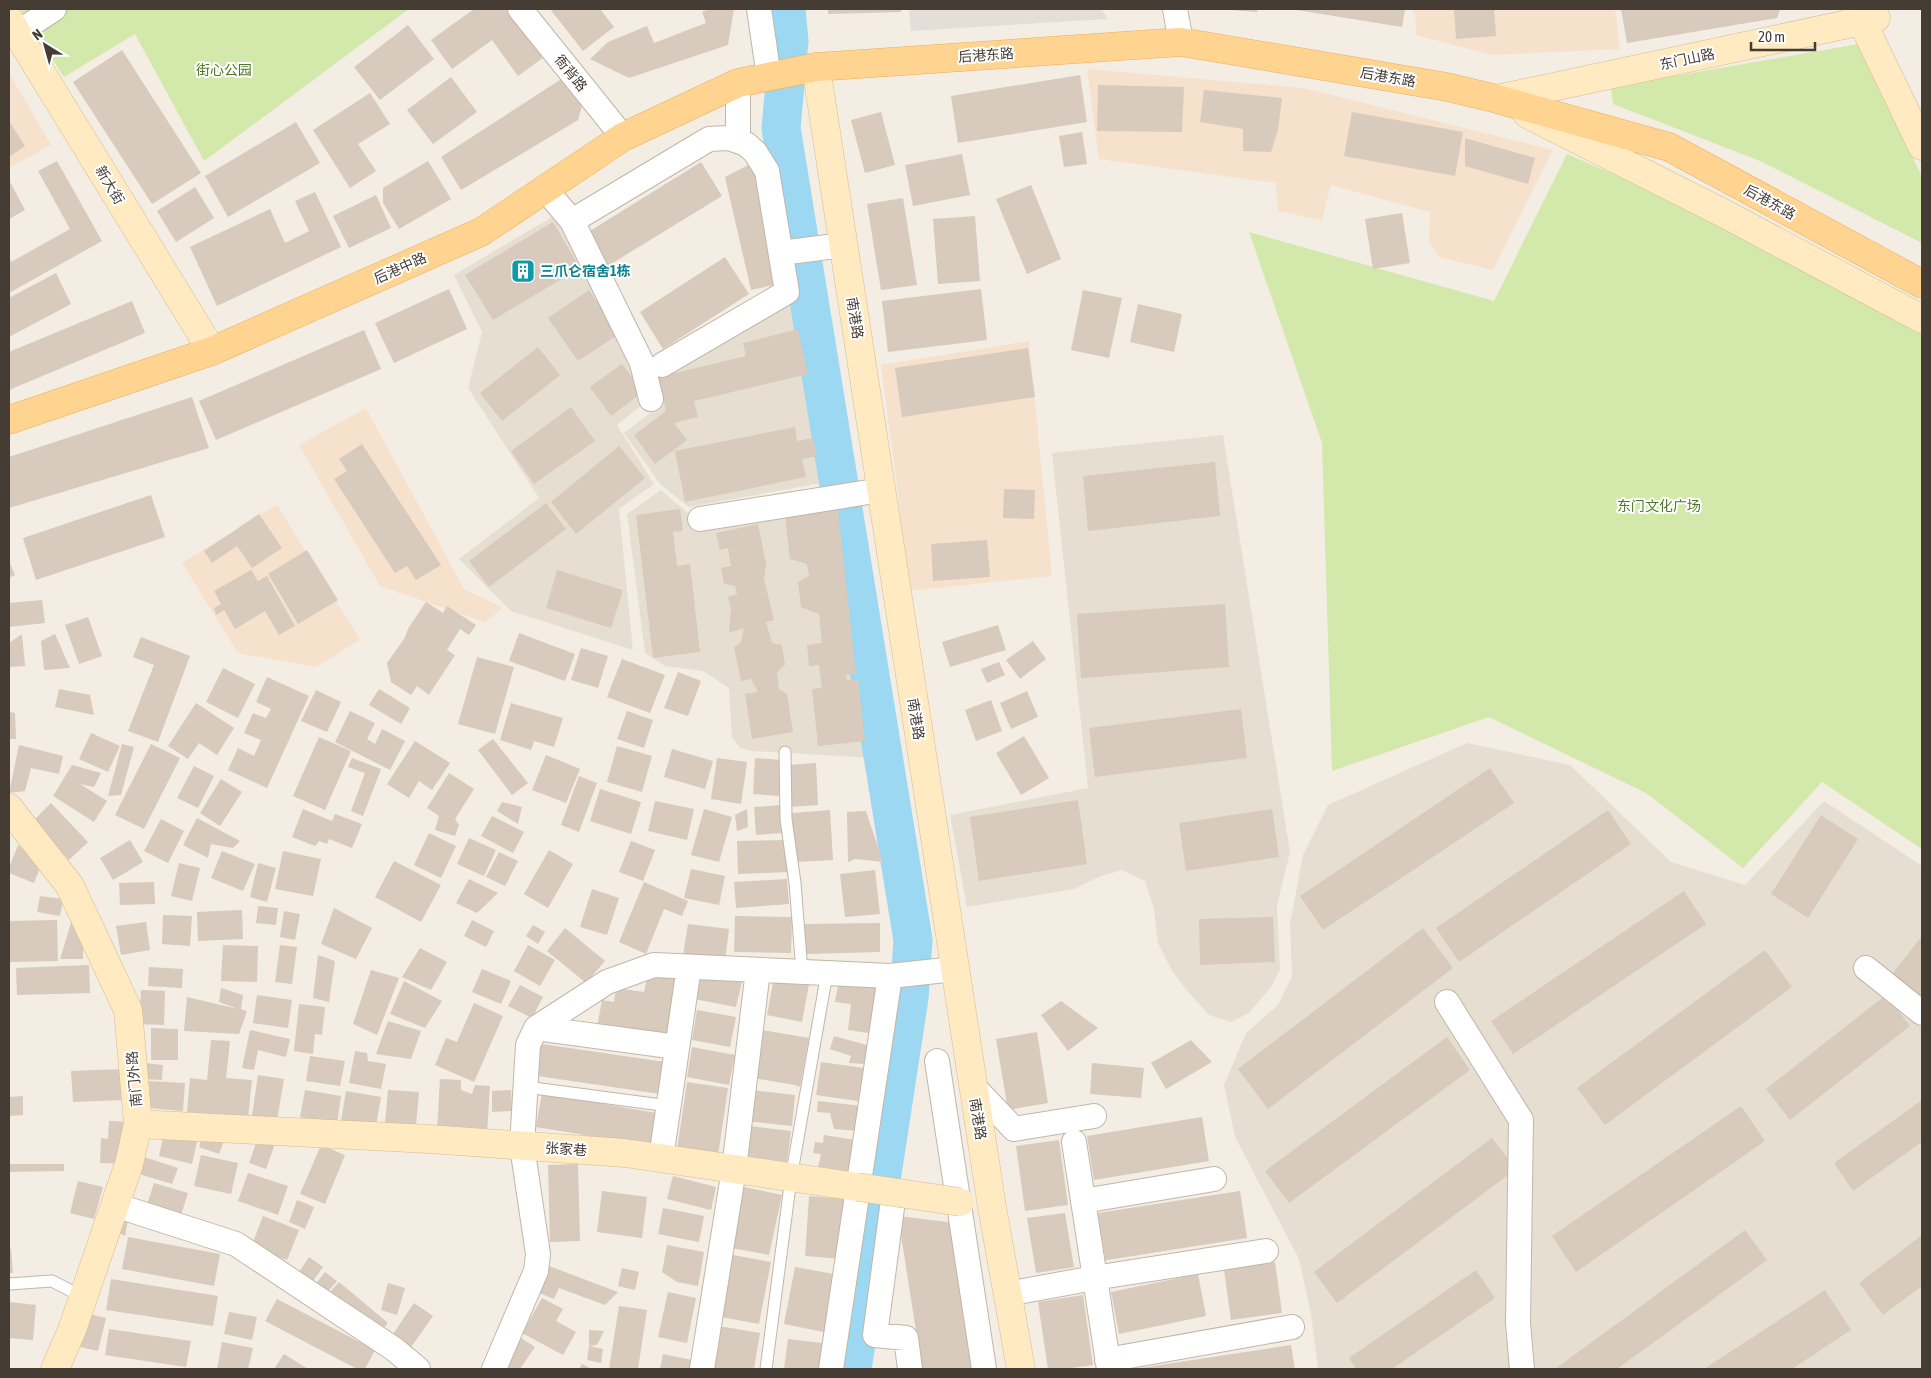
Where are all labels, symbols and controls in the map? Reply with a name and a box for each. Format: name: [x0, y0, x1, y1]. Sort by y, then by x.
north arrow: [20, 20, 70, 70]
scale bar: [1751, 20, 1815, 52]
text: N: [29, 26, 45, 43]
text: 20 m: [1758, 28, 1785, 45]
street label: 后港东路: [958, 45, 1014, 65]
street label: 东门山路: [1658, 45, 1716, 73]
street label: 衙背路: [552, 52, 590, 94]
park label: 街心公园: [196, 62, 252, 78]
street label: 后港东路: [1359, 64, 1417, 90]
street label: 新大街: [92, 163, 128, 207]
street label: 后港东路: [1742, 181, 1798, 223]
street label: 后港中路: [371, 249, 429, 287]
building icon: 三爪仑宿舍1栋: [510, 258, 536, 284]
place label: 三爪仑宿舍1栋: [540, 263, 631, 279]
street label: 南港路: [844, 296, 866, 340]
park label: 东门文化广场: [1617, 498, 1701, 514]
street label: 南港路: [905, 697, 927, 741]
street label: 南门外路: [124, 1050, 144, 1108]
street label: 南港路: [967, 1097, 989, 1141]
street label: 张家巷: [544, 1140, 588, 1158]

